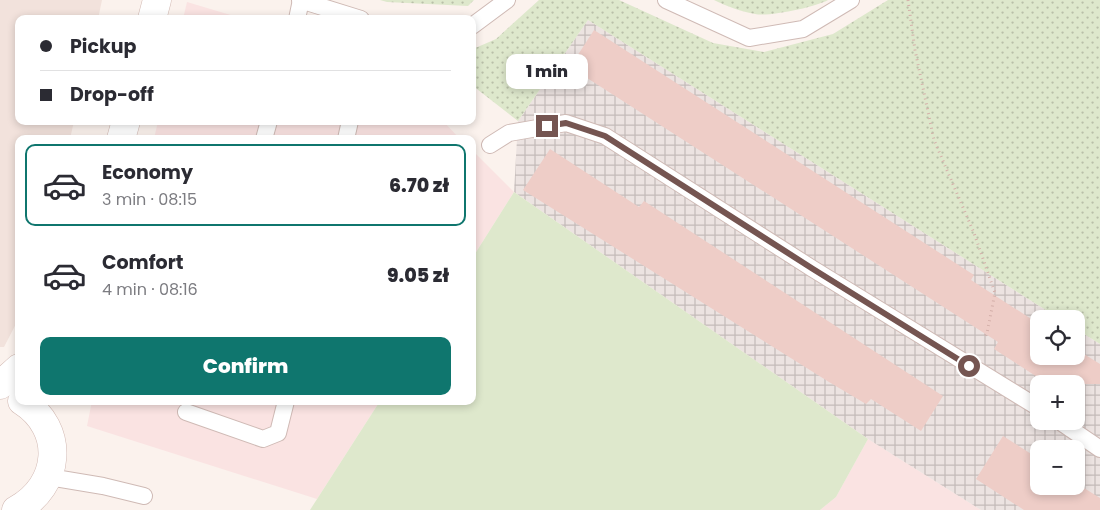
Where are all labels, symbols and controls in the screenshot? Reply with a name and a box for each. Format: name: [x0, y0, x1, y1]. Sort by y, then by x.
text: Pickup: [70, 33, 136, 60]
callout: 1 min: [506, 54, 588, 88]
text: 1 min: [526, 60, 568, 83]
text: Drop-off: [70, 81, 154, 108]
route end: [536, 115, 558, 137]
text: Economy: [102, 159, 193, 186]
icon: car: [42, 163, 87, 208]
text: 6.70 zł: [389, 172, 449, 199]
text: 3 min · 08:15: [102, 188, 197, 211]
text: Comfort: [102, 249, 184, 276]
icon: car: [42, 253, 87, 298]
text: 9.05 zł: [387, 262, 449, 289]
text: 4 min · 08:16: [102, 278, 198, 301]
map controls: [1030, 310, 1085, 495]
button: locate: [1030, 310, 1085, 365]
button: Confirm: [40, 337, 451, 395]
route start: [958, 355, 980, 377]
button: +: [1030, 375, 1085, 430]
button: −: [1030, 440, 1085, 495]

